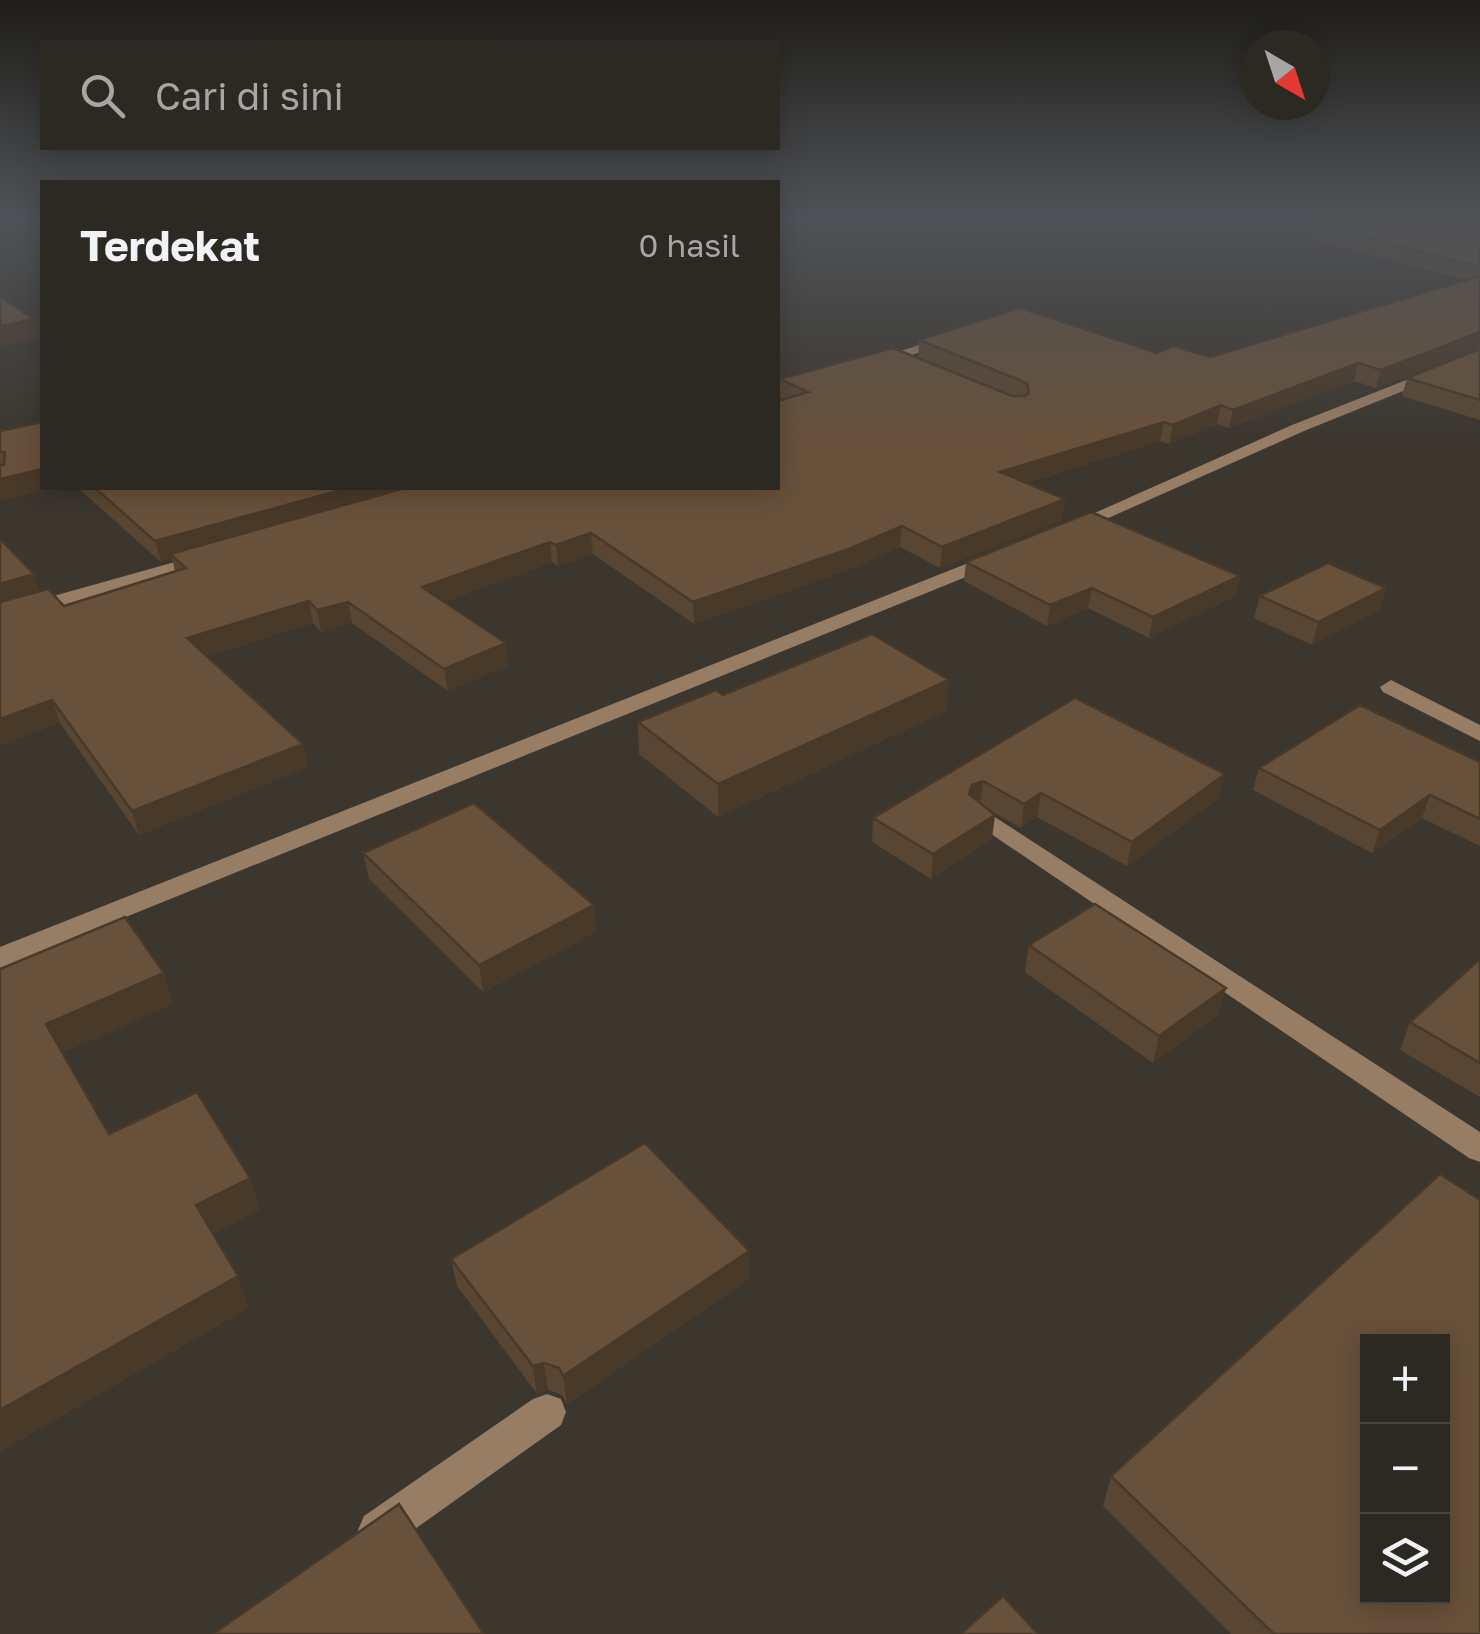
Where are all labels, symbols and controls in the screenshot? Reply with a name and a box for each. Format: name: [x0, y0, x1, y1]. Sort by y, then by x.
north arrow: [1240, 30, 1330, 120]
search box: [40, 40, 780, 150]
icon: search: [75, 68, 130, 123]
text: Cari di sini: [155, 73, 344, 118]
text: Terdekat: [80, 220, 260, 270]
text: 0 hasil: [639, 226, 740, 264]
map controls: [1360, 1334, 1450, 1604]
button: +: [1360, 1334, 1450, 1424]
button: −: [1360, 1424, 1450, 1514]
button: layers: [1360, 1514, 1450, 1604]

